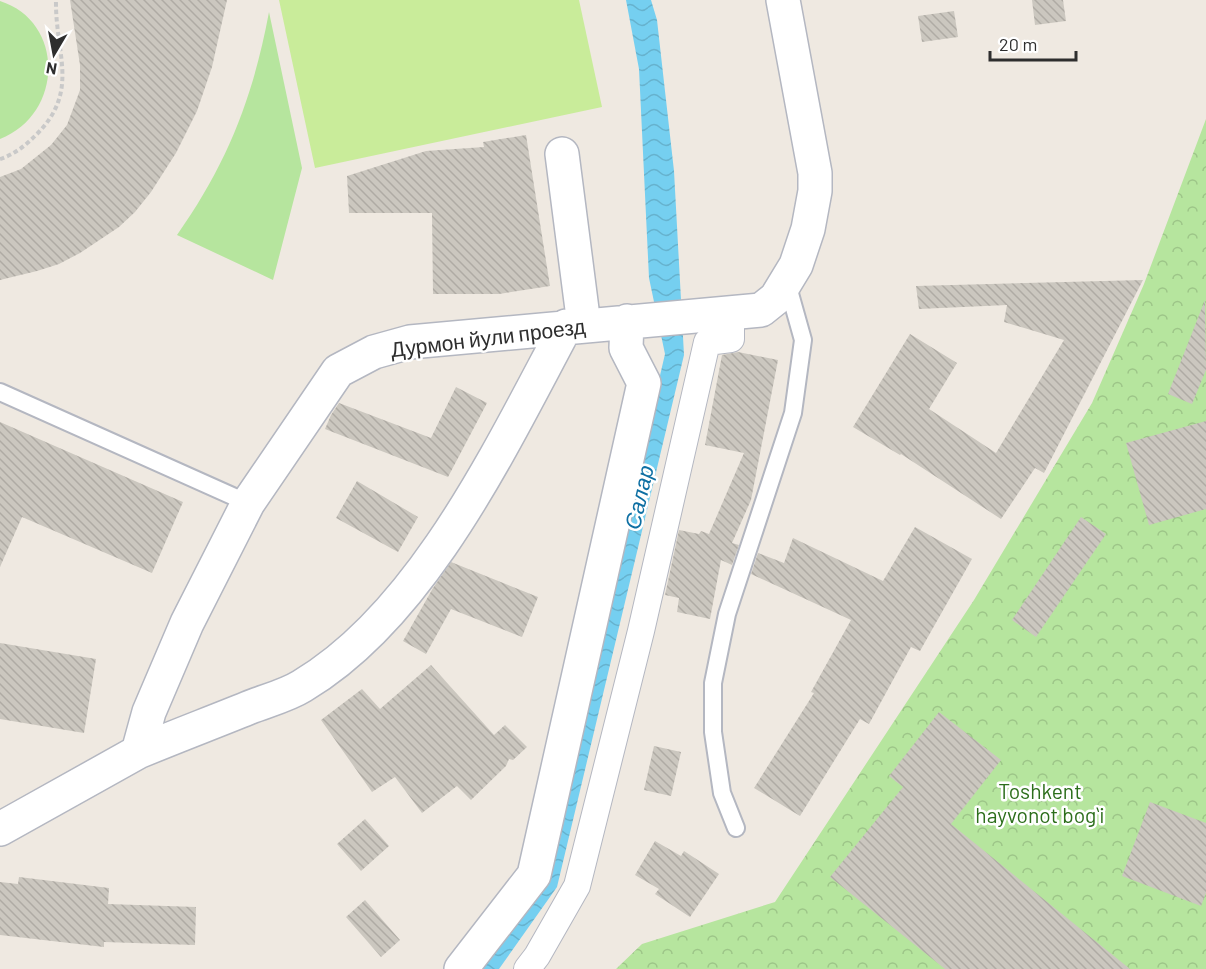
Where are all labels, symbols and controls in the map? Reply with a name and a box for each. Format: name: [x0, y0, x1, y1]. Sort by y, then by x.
north arrow: [24, 24, 84, 84]
scale bar: [990, 24, 1076, 62]
text: 20 m: [999, 33, 1037, 55]
text: N: [44, 59, 58, 80]
street label: Дурмон йули проезд: [389, 313, 587, 361]
water label: Салар: [618, 462, 659, 532]
park label: Toshkent hayvonot bogʻi: [975, 778, 1105, 827]

